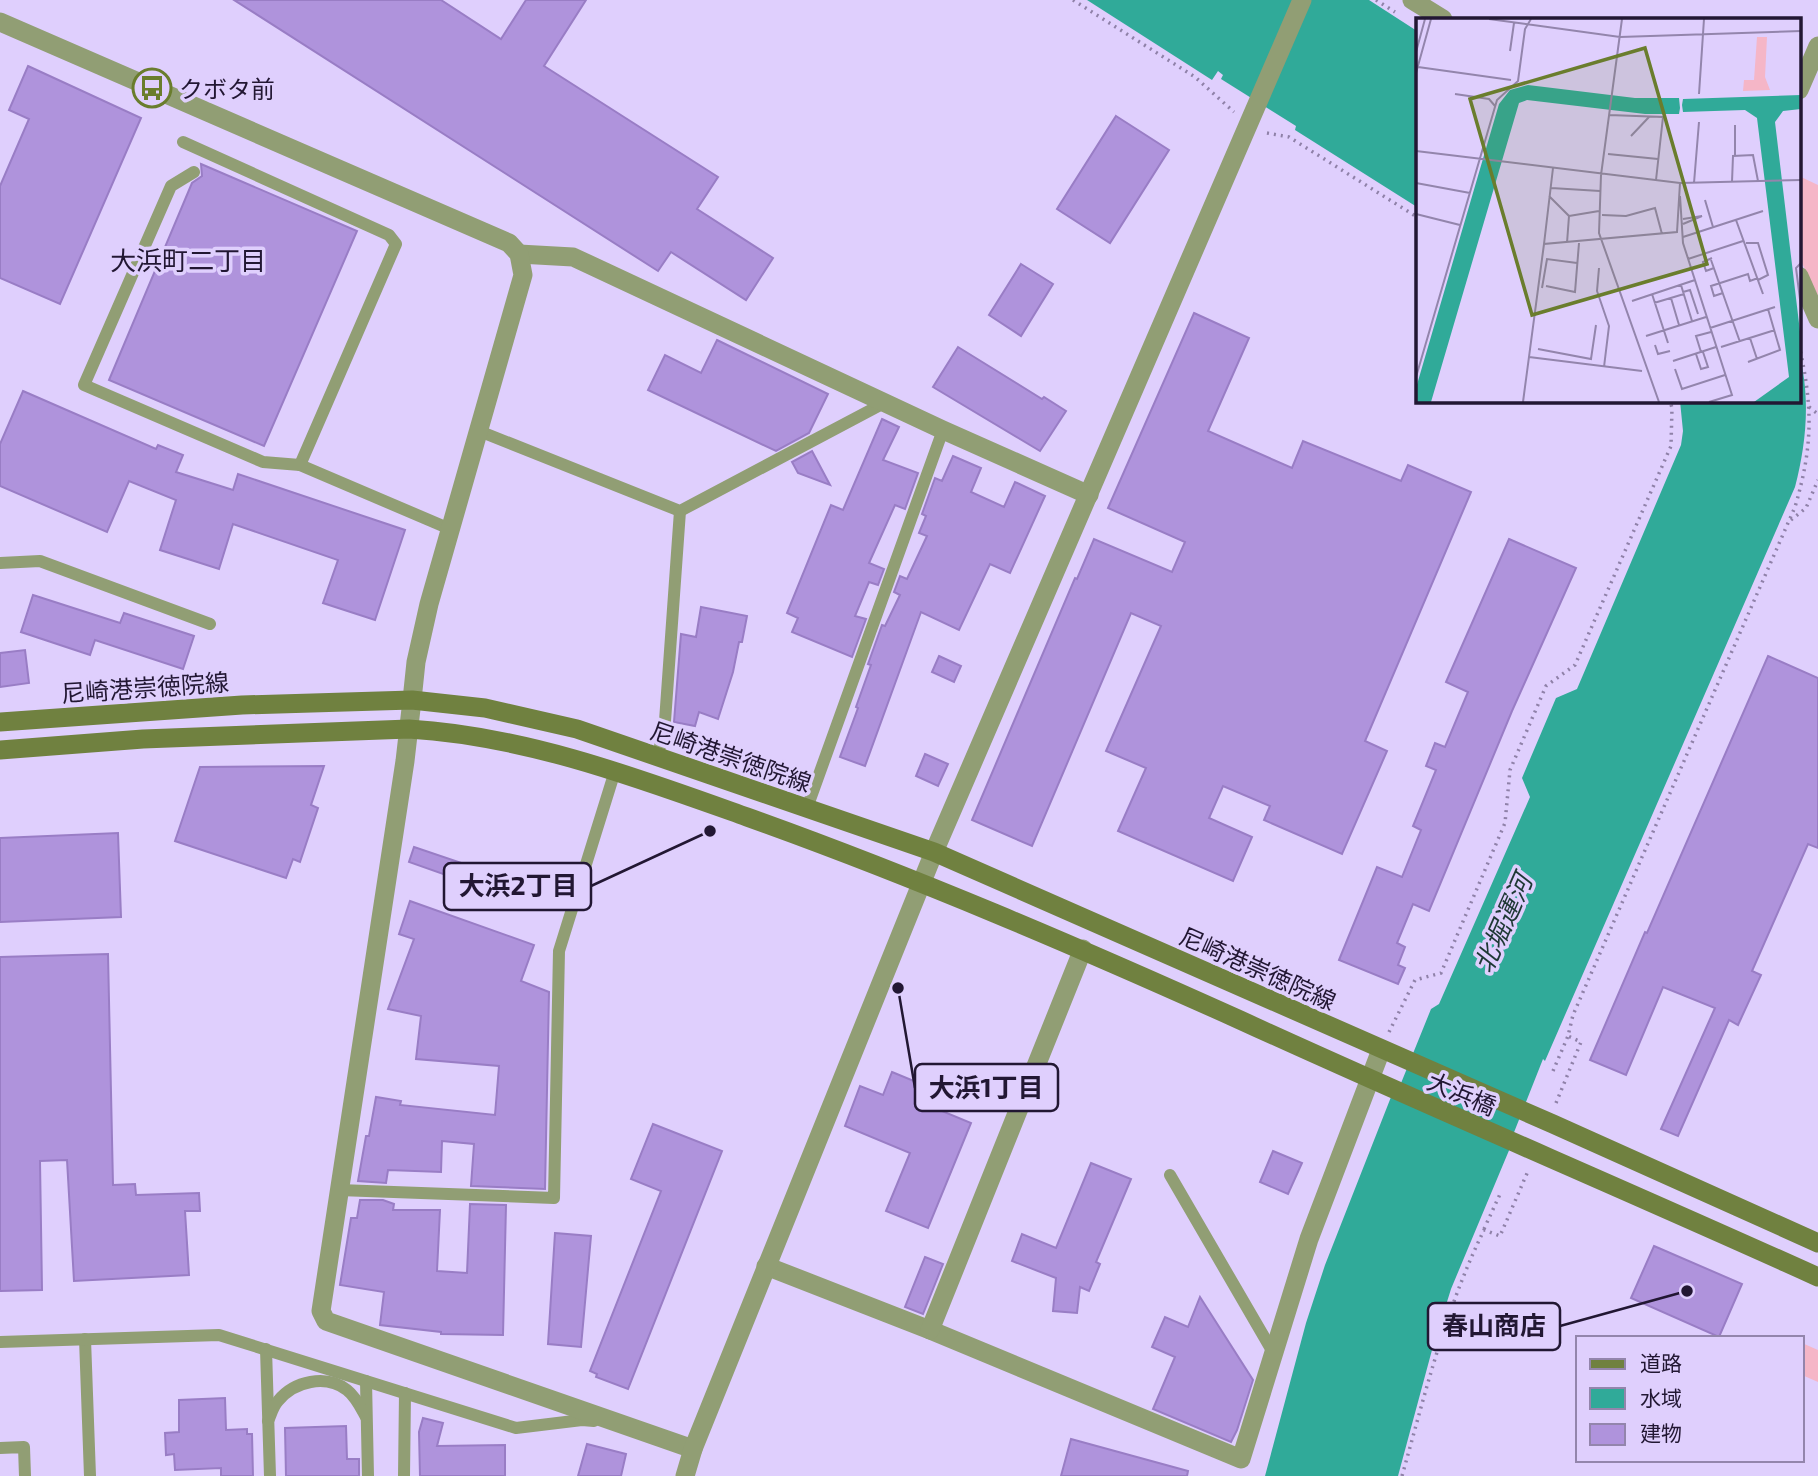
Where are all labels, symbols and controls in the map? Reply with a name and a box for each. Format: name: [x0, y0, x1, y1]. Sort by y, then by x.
inset map: [1416, 18, 1800, 402]
bus stop icon: クボタ前: [131, 67, 173, 109]
place label: クボタ前: [179, 74, 275, 103]
district label: 大浜町二丁目: [110, 244, 266, 275]
street label: 尼崎港崇徳院線: [60, 667, 230, 707]
street label: 尼崎港崇徳院線: [647, 715, 815, 797]
callout: 大浜2丁目: [444, 863, 591, 910]
water label: 北堀運河: [1467, 865, 1539, 977]
text: 大浜2丁目: [458, 869, 578, 900]
street label: 尼崎港崇徳院線: [1175, 921, 1341, 1015]
callout: 大浜1丁目: [915, 1064, 1058, 1111]
street label: 大浜橋: [1423, 1066, 1501, 1120]
text: 大浜1丁目: [928, 1071, 1044, 1102]
callout: 春山商店: [1428, 1303, 1560, 1350]
text: 春山商店: [1442, 1309, 1546, 1340]
legend: [1576, 1336, 1804, 1462]
text: 道路: [1640, 1350, 1682, 1375]
text: 水域: [1640, 1385, 1682, 1410]
text: 建物: [1640, 1420, 1682, 1445]

